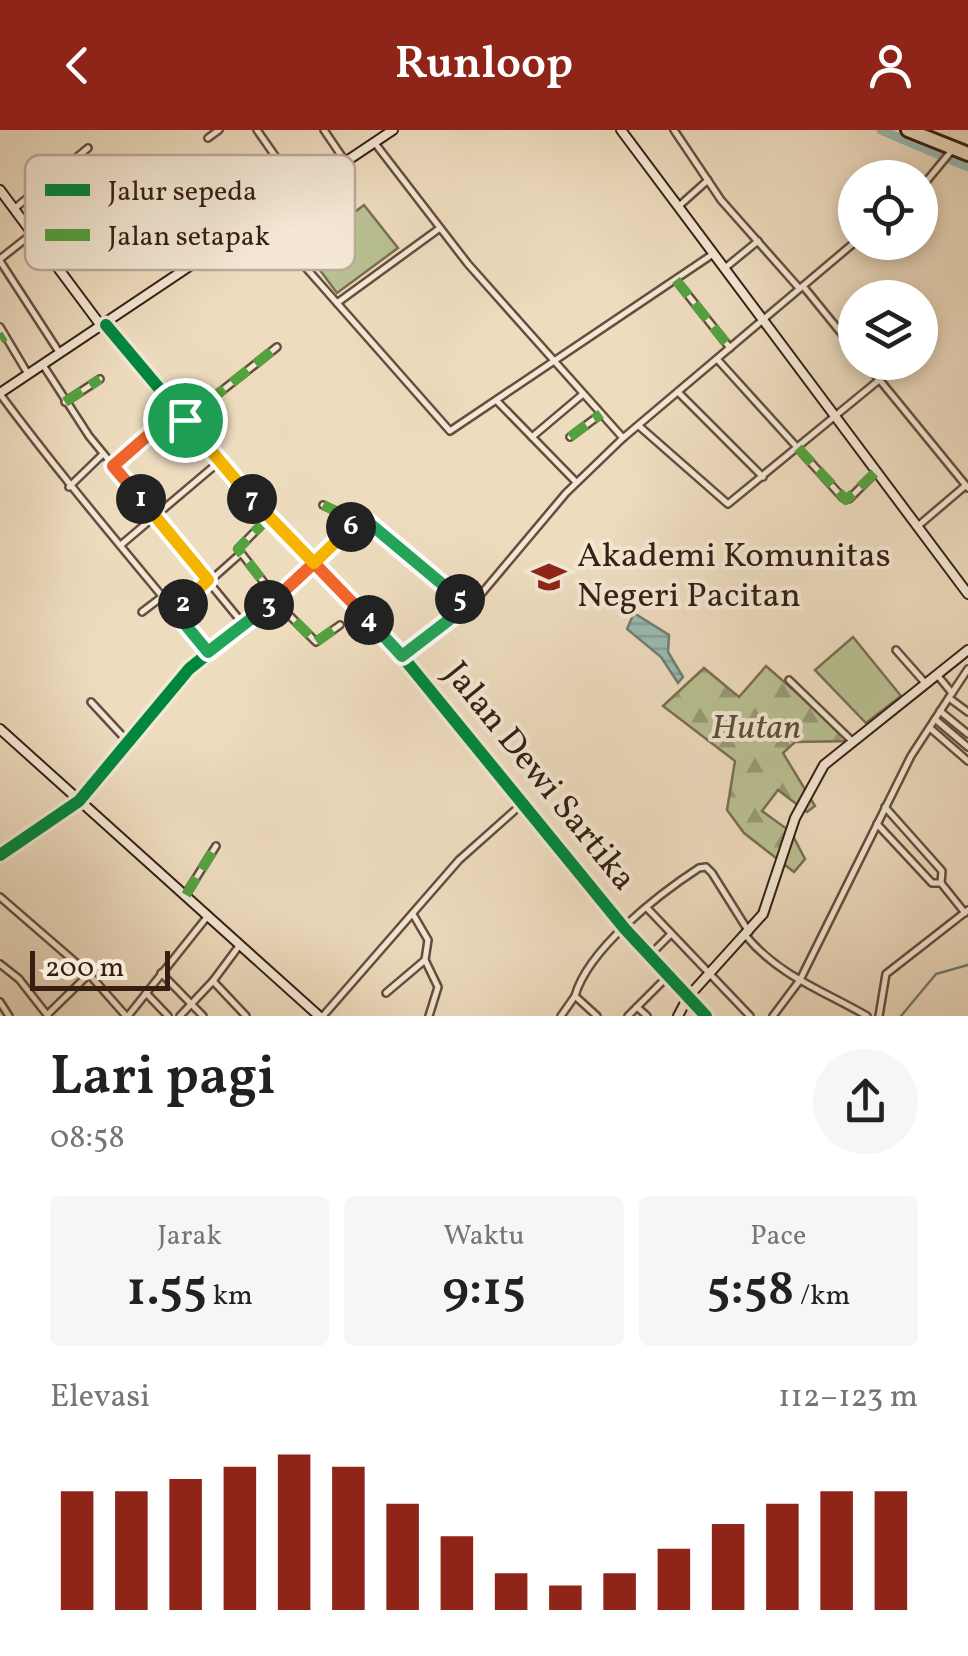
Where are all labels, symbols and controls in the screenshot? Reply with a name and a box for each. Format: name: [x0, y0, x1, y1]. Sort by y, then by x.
text: Runloop: [395, 34, 573, 97]
icon: back: [50, 38, 105, 93]
icon: person: [863, 38, 918, 93]
legend: [25, 155, 355, 270]
map controls: [838, 160, 938, 380]
button: locate: [838, 160, 938, 260]
text: Jalur sepeda: [108, 173, 257, 212]
text: Jalan setapak: [108, 218, 270, 257]
button: layers: [838, 280, 938, 380]
pin: [143, 378, 228, 463]
icon: arrive: [158, 393, 213, 448]
pin: 1: [116, 474, 166, 524]
pin: 7: [227, 474, 277, 524]
text: 1: [135, 479, 147, 518]
text: 7: [245, 479, 259, 518]
pin: 6: [326, 502, 376, 552]
text: 6: [343, 507, 359, 546]
place label: Akademi Komunitas Negeri Pacitan: [577, 533, 891, 621]
school or university icon: Akademi Komunitas Negeri Pacitan: [530, 558, 568, 596]
pin: 5: [435, 574, 485, 624]
pin: 2: [158, 579, 208, 629]
text: 5: [453, 579, 467, 618]
pin: 3: [244, 580, 294, 630]
text: 2: [176, 584, 190, 623]
text: 3: [262, 585, 276, 624]
pin: 4: [344, 595, 394, 645]
text: 4: [361, 600, 377, 639]
street label: Jalan Dewi Sartika: [432, 652, 646, 902]
park label: Hutan: [711, 705, 801, 753]
scale bar: [30, 946, 170, 990]
text: 200 m: [45, 949, 124, 988]
text: Lari pagi: [50, 1041, 276, 1117]
button: share: [813, 1049, 918, 1154]
text: 08:58: [50, 1117, 125, 1161]
text: Jarak: [158, 1217, 222, 1256]
text: Waktu: [444, 1217, 524, 1256]
text: Pace: [750, 1217, 806, 1256]
text: 1.55: [127, 1256, 207, 1326]
text: 9:15: [442, 1256, 526, 1326]
text: 5:58: [706, 1256, 794, 1326]
text: km: [207, 1277, 253, 1316]
text: /km: [794, 1277, 850, 1316]
text: Elevasi: [50, 1376, 150, 1420]
text: 112–123 m: [778, 1376, 918, 1420]

